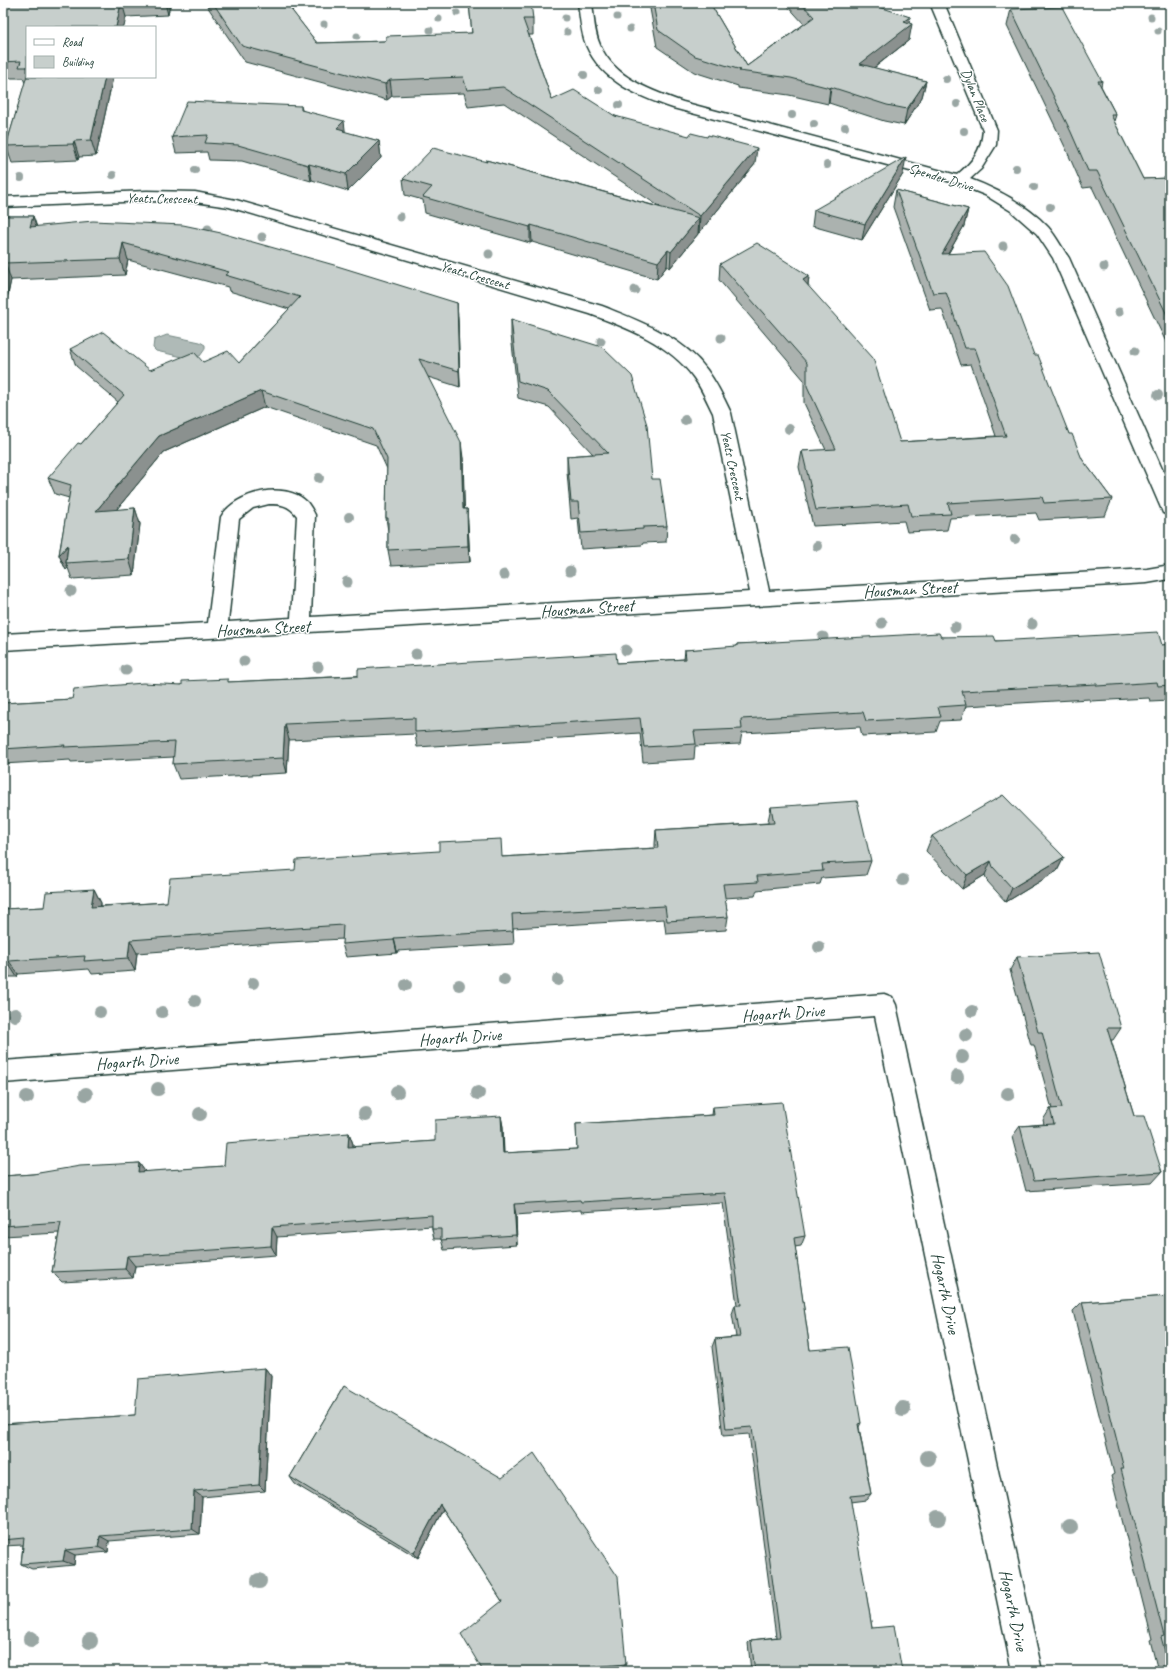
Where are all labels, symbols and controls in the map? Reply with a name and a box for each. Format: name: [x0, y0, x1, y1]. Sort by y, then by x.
legend: [26, 26, 156, 78]
text: Road: [62, 34, 84, 50]
text: Building: [62, 54, 94, 70]
street label: Dylan Place: [957, 66, 994, 125]
street label: Spender Drive: [907, 160, 976, 196]
street label: Yeats Crescent: [127, 189, 199, 208]
street label: Yeats Crescent: [439, 258, 512, 294]
street label: Yeats Crescent: [717, 429, 748, 503]
street label: Housman Street: [863, 576, 960, 602]
street label: Housman Street: [540, 595, 637, 622]
street label: Housman Street: [216, 615, 313, 641]
street label: Hogarth Drive: [741, 1000, 826, 1027]
street label: Hogarth Drive: [418, 1024, 503, 1051]
street label: Hogarth Drive: [95, 1048, 180, 1075]
street label: Hogarth Drive: [927, 1251, 965, 1337]
street label: Hogarth Drive: [995, 1568, 1033, 1654]

